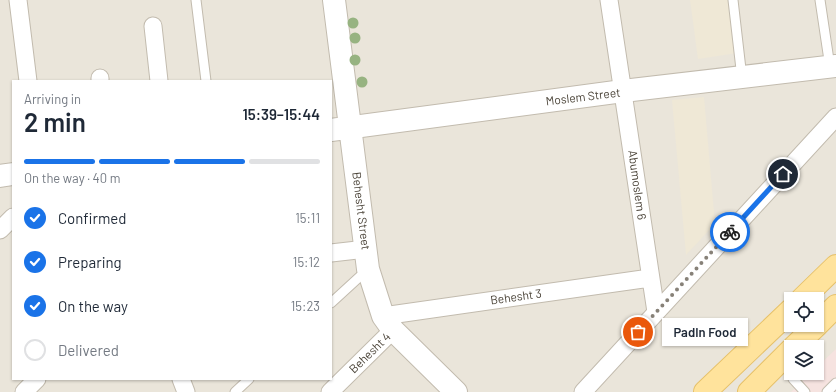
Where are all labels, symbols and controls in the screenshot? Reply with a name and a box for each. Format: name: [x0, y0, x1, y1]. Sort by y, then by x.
street label: Moslem Street: [545, 84, 621, 108]
text: Arriving in: [24, 91, 81, 107]
text: 15:39–15:44: [242, 105, 320, 123]
text: 2 min: [24, 106, 86, 137]
street label: Abumoslem 6: [626, 149, 650, 221]
pin: [766, 157, 800, 191]
icon: home: [772, 163, 794, 185]
text: On the way · 40 m: [24, 170, 120, 186]
street label: Behesht Street: [350, 171, 374, 251]
icon: check: [24, 207, 46, 229]
text: Confirmed: [58, 209, 126, 227]
text: 15:11: [295, 210, 320, 226]
courier: [710, 212, 750, 252]
icon: bike: [719, 221, 741, 243]
icon: check: [24, 251, 46, 273]
text: Preparing: [58, 253, 122, 271]
text: 15:12: [293, 254, 320, 270]
street label: Behesht 3: [489, 285, 542, 307]
map controls: [784, 292, 824, 380]
button: locate: [784, 292, 824, 332]
icon: check: [24, 295, 46, 317]
text: On the way: [58, 297, 128, 315]
text: 15:23: [291, 298, 320, 314]
pin: [621, 315, 655, 349]
callout: Padin Food: [662, 318, 748, 346]
icon: bag: [627, 321, 649, 343]
text: Padin Food: [673, 324, 737, 340]
street label: Behesht 4: [346, 329, 393, 375]
button: layers: [784, 340, 824, 380]
text: Delivered: [58, 341, 119, 359]

